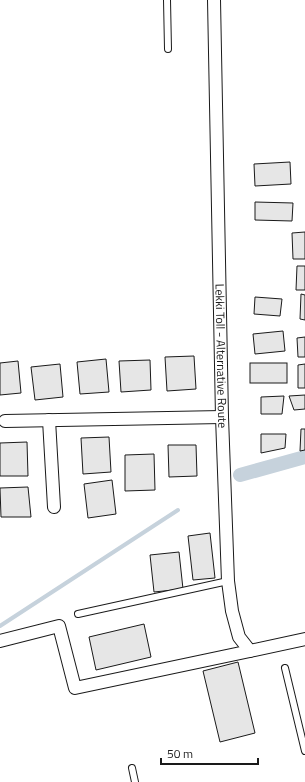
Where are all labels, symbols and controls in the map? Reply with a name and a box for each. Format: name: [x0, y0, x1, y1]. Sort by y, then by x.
street label: Lekki Toll - Alternative Route: [210, 283, 232, 429]
scale bar: [161, 740, 258, 766]
text: 50 m: [167, 744, 193, 763]

